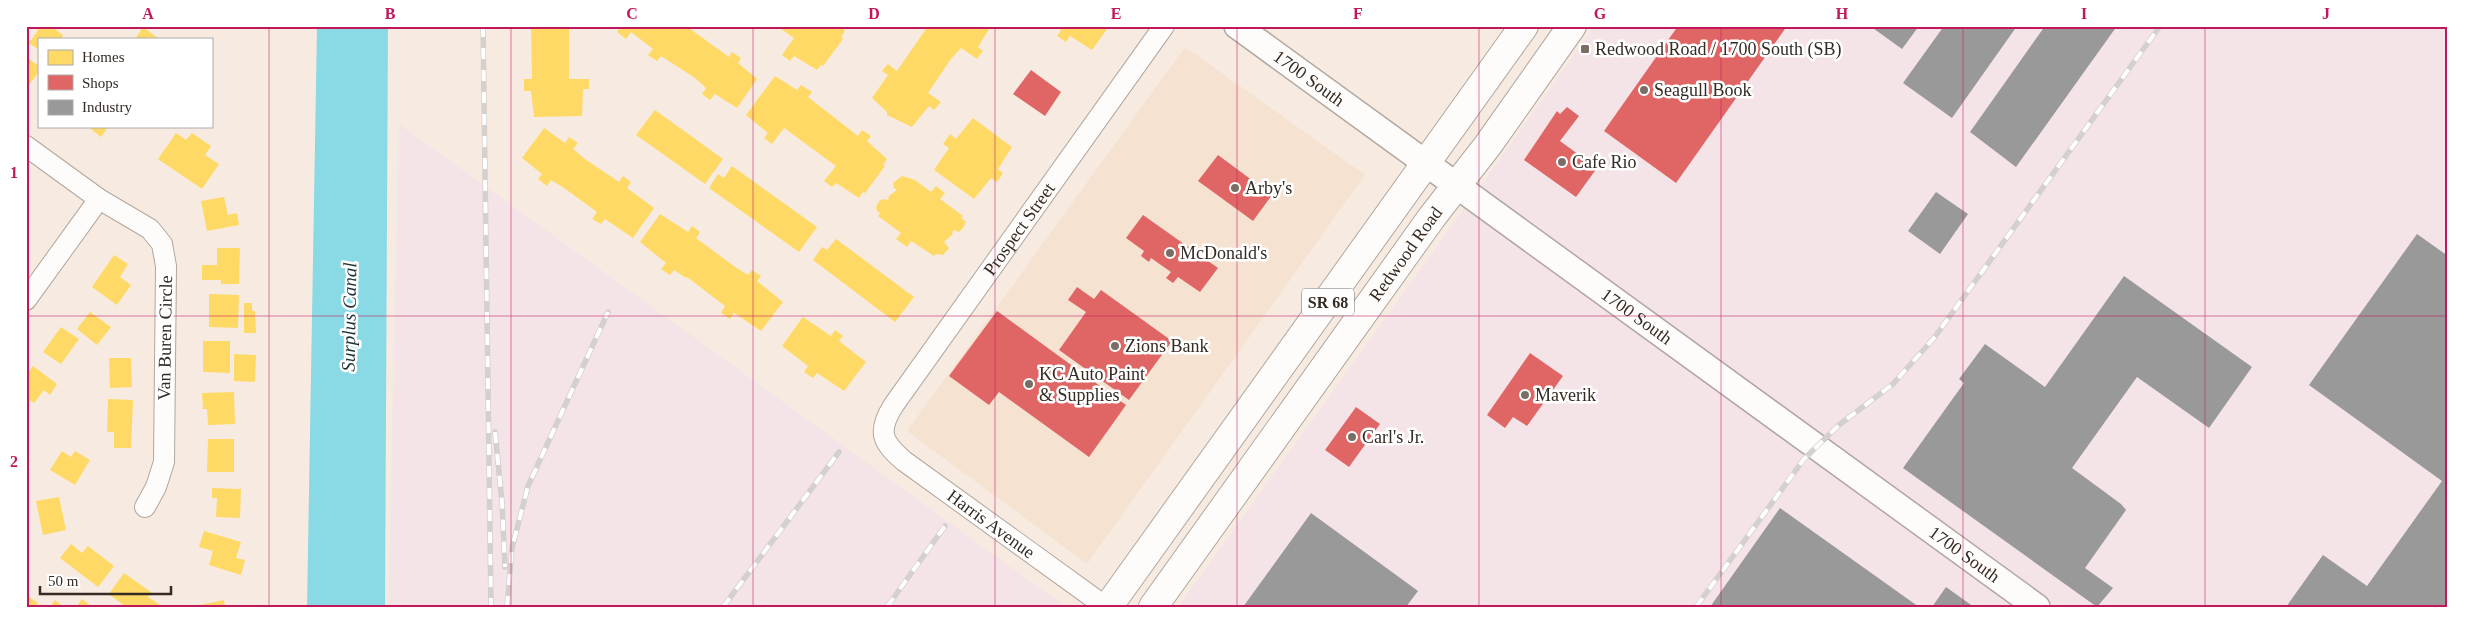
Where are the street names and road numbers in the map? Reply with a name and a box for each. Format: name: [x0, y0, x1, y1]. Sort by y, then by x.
street label: 1700 South: [1270, 46, 1348, 111]
street label: Prospect Street: [980, 179, 1059, 279]
street label: Redwood Road: [1365, 203, 1446, 305]
street label: Van Buren Circle: [154, 275, 176, 401]
street label: 1700 South: [1597, 284, 1676, 349]
road number: SR 68: [1302, 288, 1354, 316]
street label: Harris Avenue: [943, 486, 1039, 562]
street label: 1700 South: [1925, 522, 2004, 587]

